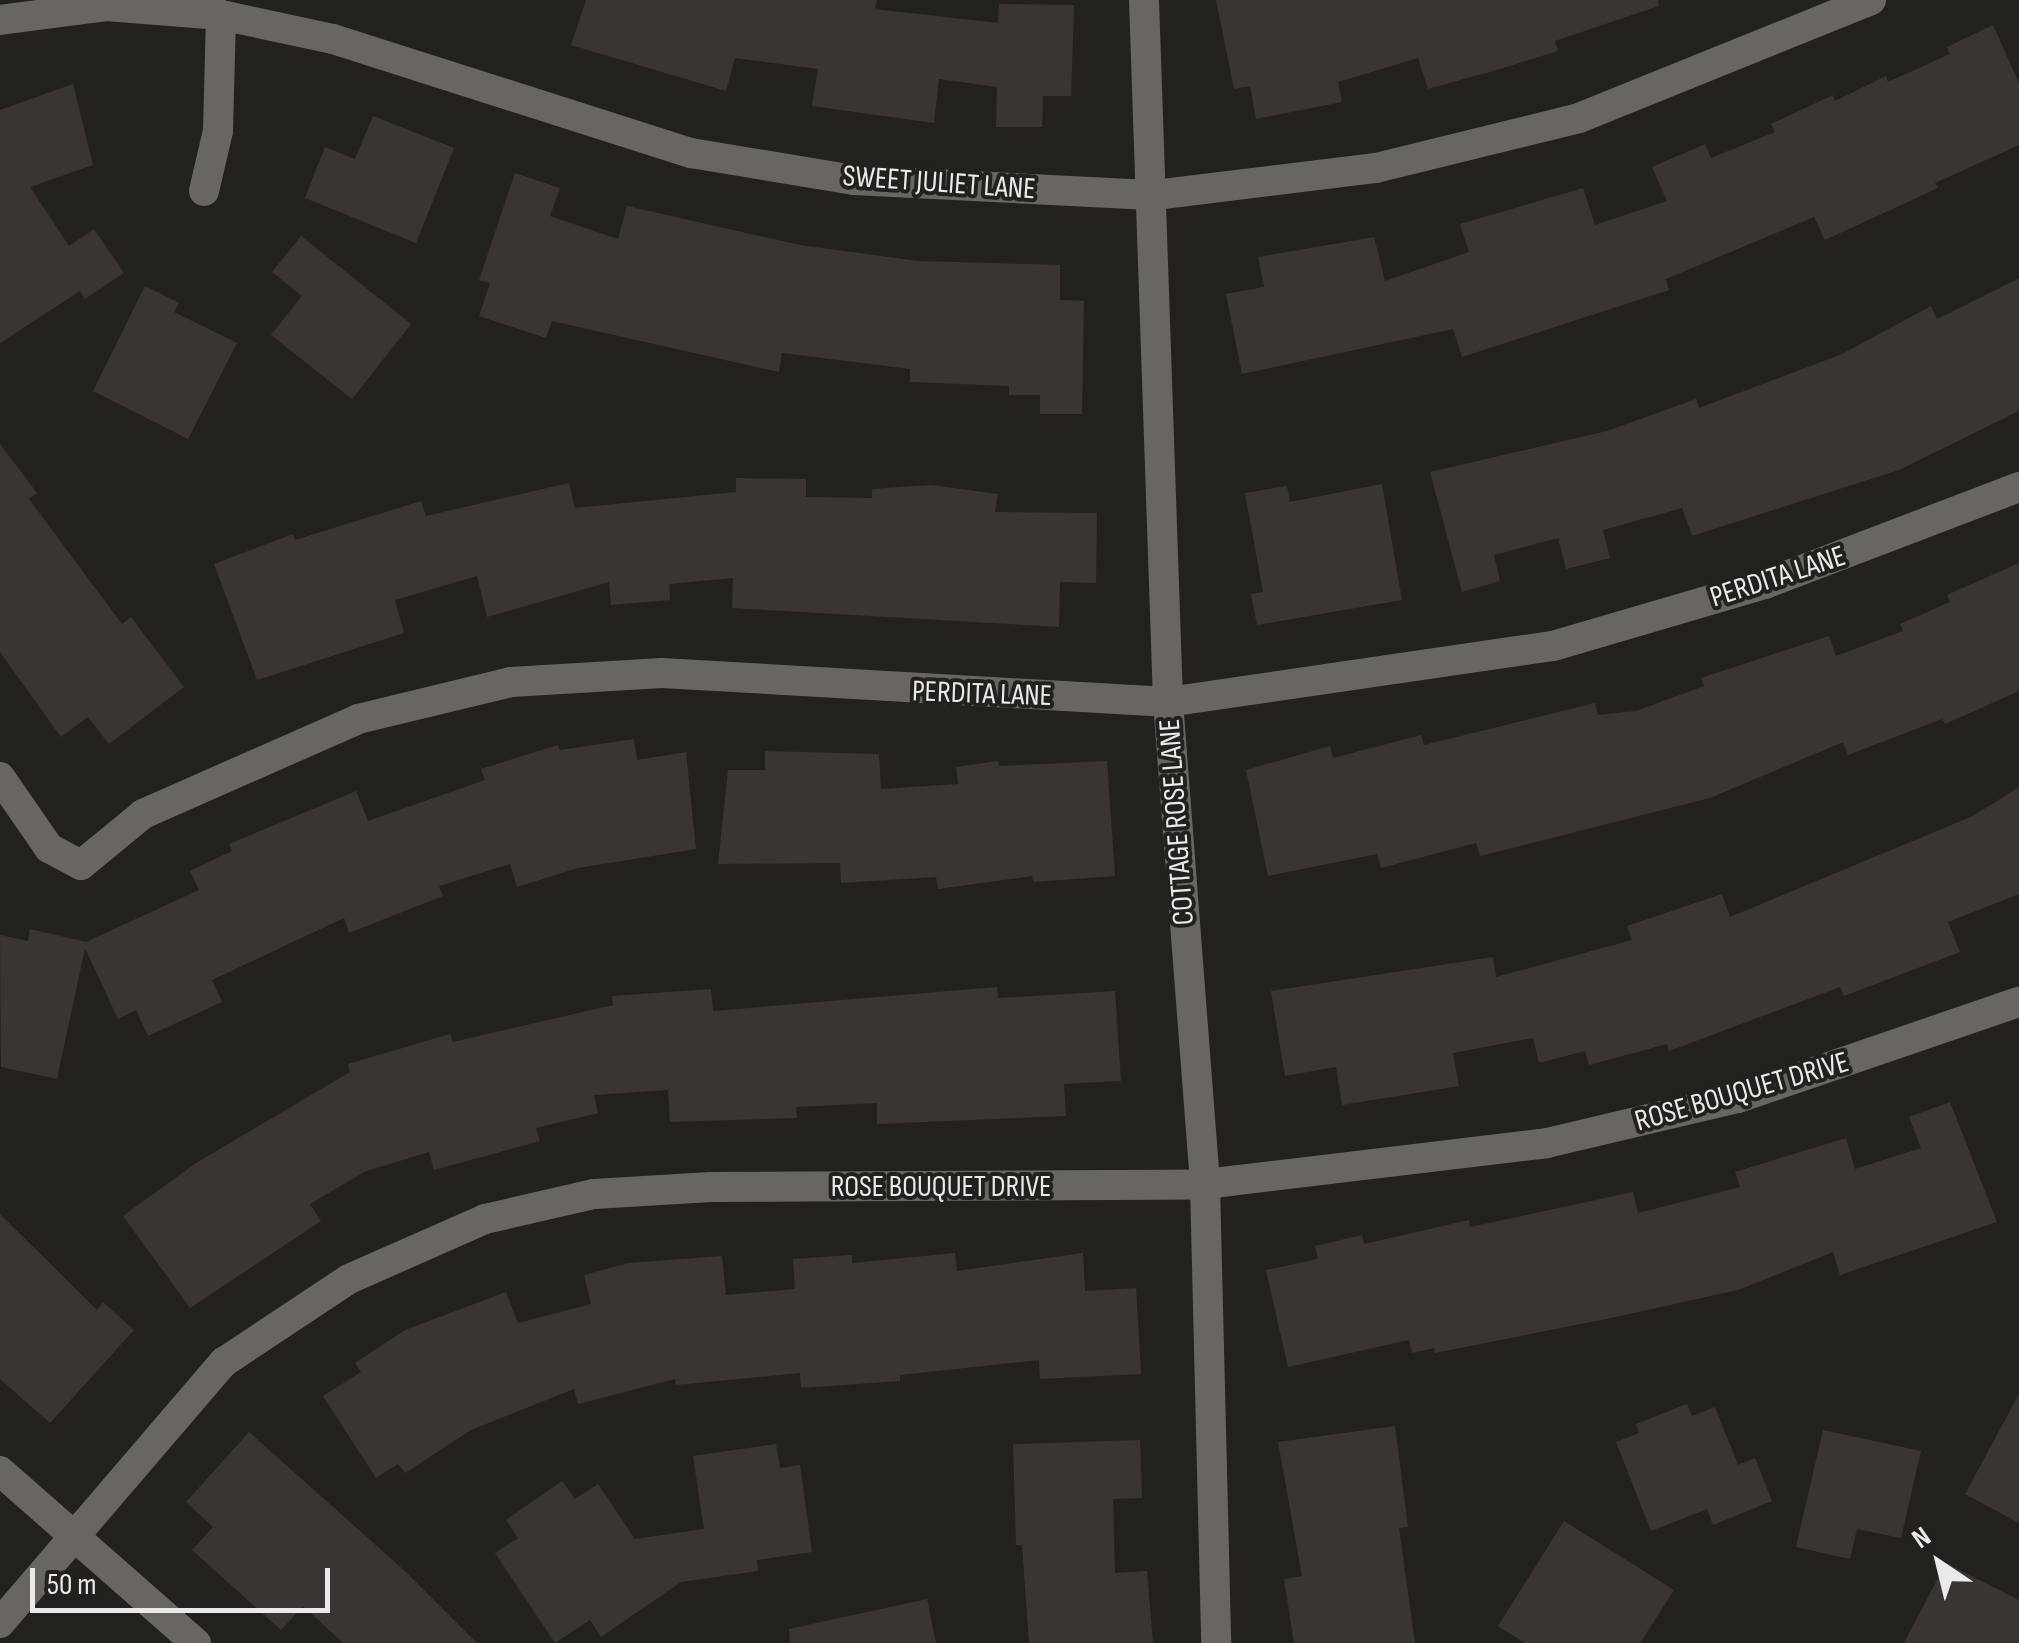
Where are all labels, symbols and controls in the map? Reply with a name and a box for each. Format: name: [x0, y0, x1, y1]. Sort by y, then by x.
street label: SWEET JULIET LANE: [841, 158, 1037, 208]
street label: PERDITA LANE: [1706, 538, 1850, 616]
street label: PERDITA LANE: [911, 674, 1053, 714]
street label: COTTAGE ROSE LANE: [1152, 718, 1202, 926]
street label: ROSE BOUQUET DRIVE: [1631, 1044, 1853, 1140]
street label: ROSE BOUQUET DRIVE: [831, 1169, 1051, 1205]
north arrow: [1889, 1513, 1989, 1613]
text: N: [1906, 1520, 1937, 1556]
scale bar: [35, 1548, 335, 1610]
text: 50 m: [47, 1567, 96, 1603]

